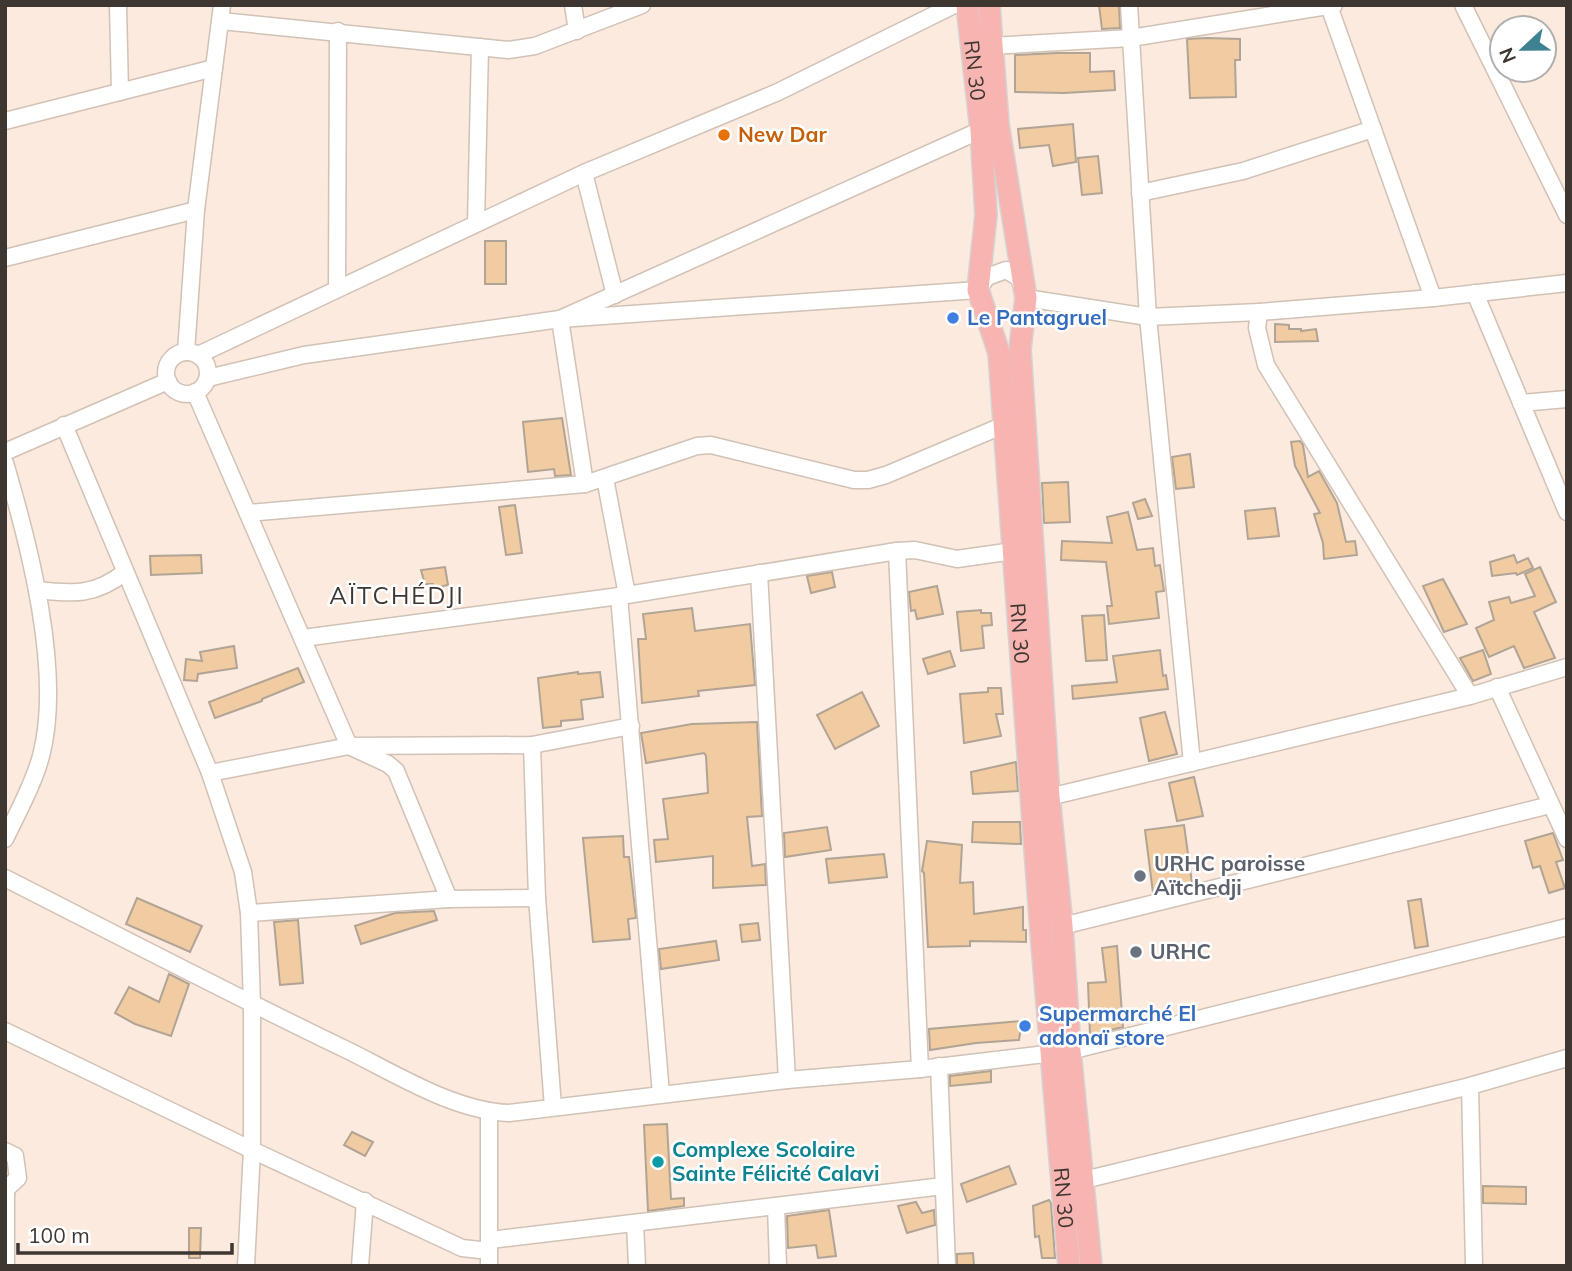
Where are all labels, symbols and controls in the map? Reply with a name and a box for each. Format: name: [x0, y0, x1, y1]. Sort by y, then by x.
north arrow: [1488, 14, 1558, 84]
street label: RN 30: [959, 39, 992, 102]
text: N: [1493, 44, 1521, 67]
place label: New Dar: [738, 121, 828, 147]
marker: New Dar: [716, 127, 732, 143]
place label: Le Pantagruel: [967, 304, 1107, 330]
marker: Le Pantagruel: [945, 310, 961, 326]
district label: AÏTCHÉDJI: [329, 580, 465, 610]
street label: RN 30: [1005, 602, 1036, 665]
place label: URHC paroisse Aïtchedji: [1154, 850, 1305, 900]
marker: URHC paroisse Aïtchedji: [1132, 868, 1148, 884]
place label: URHC: [1150, 938, 1211, 964]
marker: URHC: [1128, 944, 1144, 960]
place label: Supermarché El adonaï store: [1039, 1000, 1196, 1050]
marker: Supermarché El adonaï store: [1017, 1018, 1033, 1034]
place label: Complexe Scolaire Sainte Félicité Calavi: [672, 1136, 879, 1186]
marker: Complexe Scolaire Sainte Félicité Calavi: [650, 1154, 666, 1170]
street label: RN 30: [1049, 1166, 1080, 1229]
scale bar: [18, 1212, 231, 1256]
text: 100 m: [28, 1222, 90, 1248]

